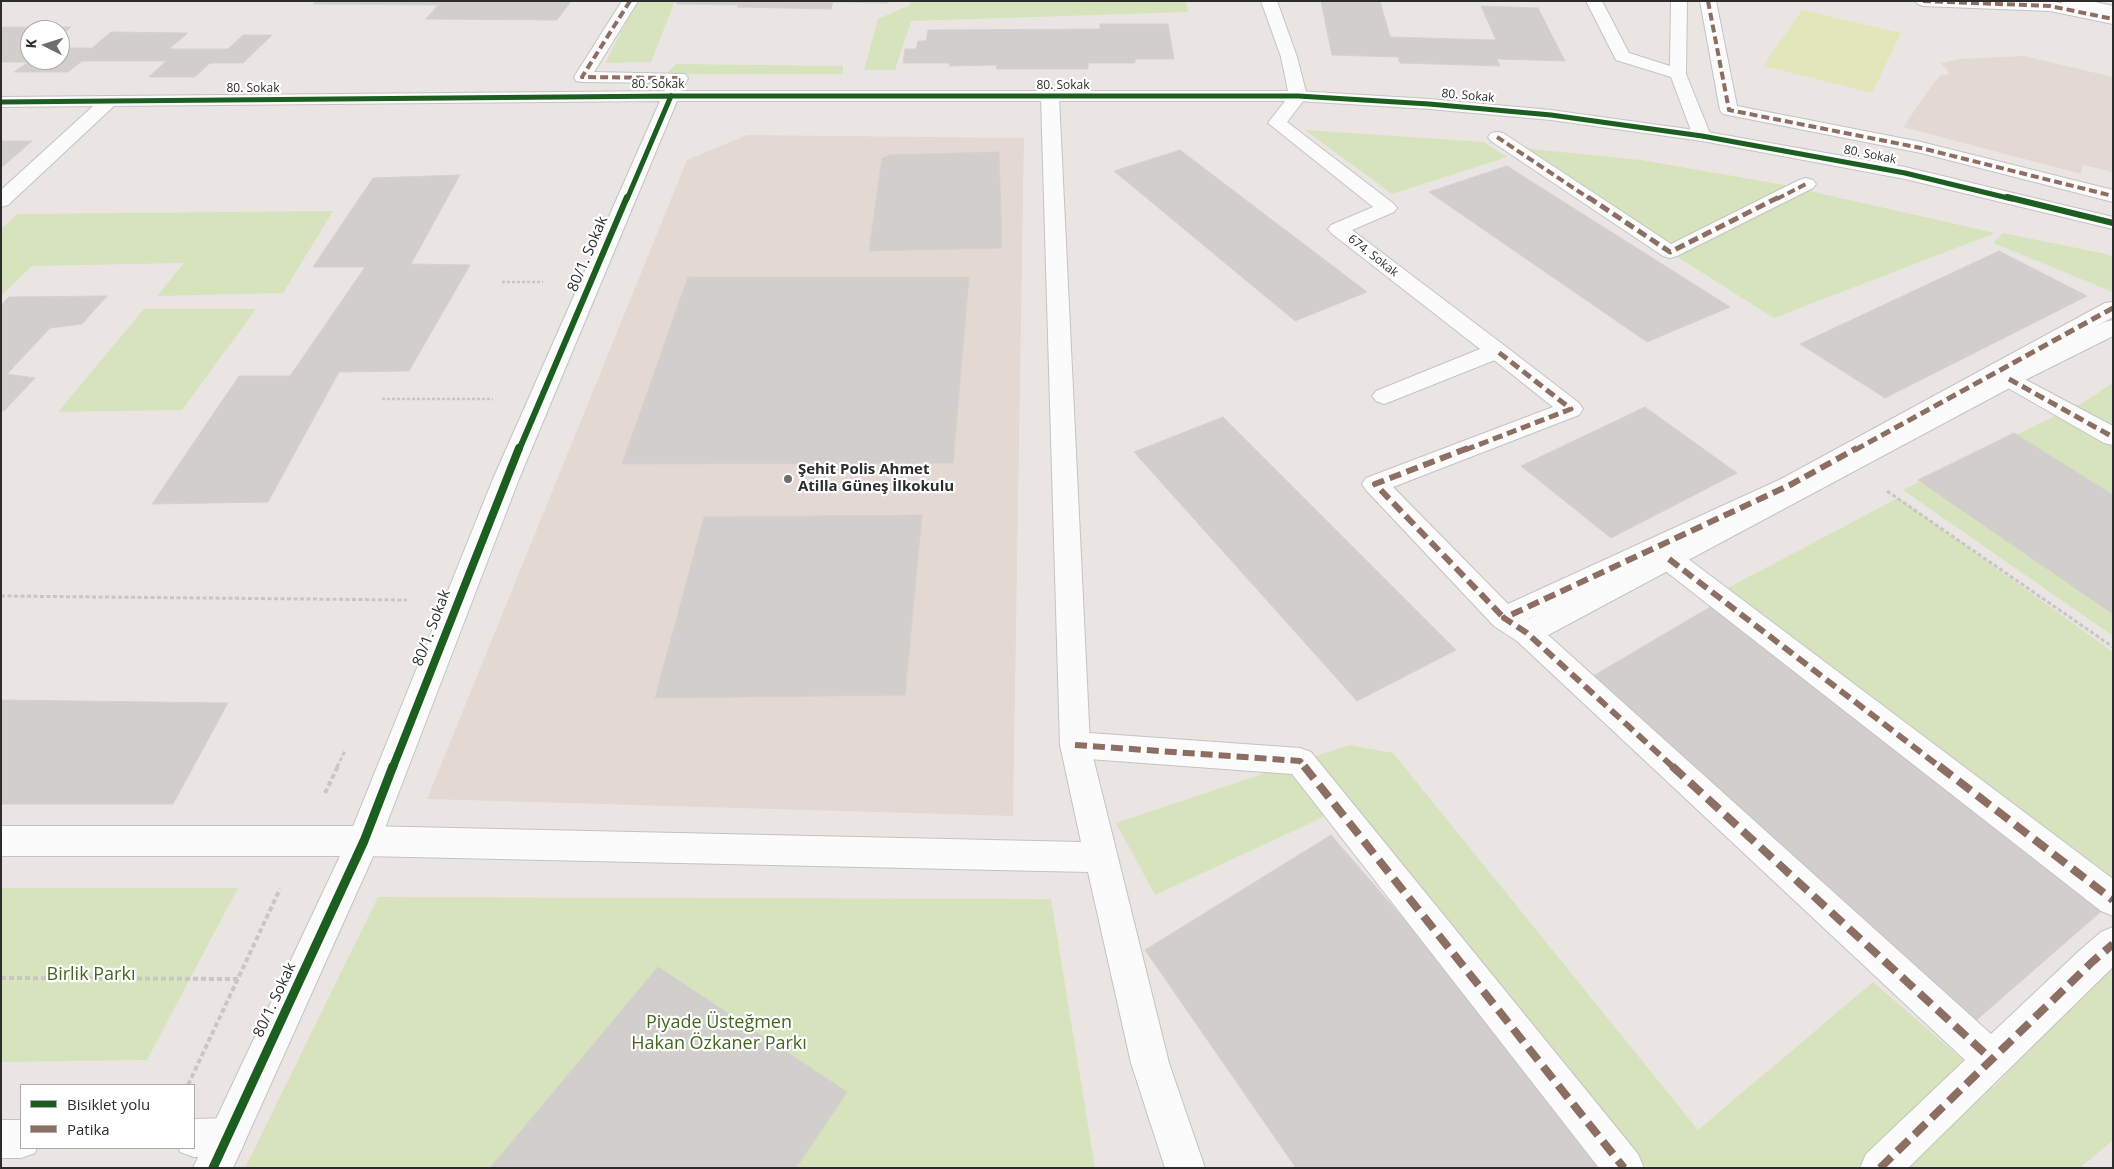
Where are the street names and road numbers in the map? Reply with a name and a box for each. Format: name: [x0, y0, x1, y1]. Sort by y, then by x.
street label: 80. Sokak: [631, 78, 685, 92]
street label: 80. Sokak: [1036, 79, 1090, 93]
street label: 80. Sokak: [226, 82, 280, 96]
street label: 80. Sokak: [1441, 87, 1495, 105]
street label: 80. Sokak: [1843, 143, 1897, 167]
street label: 80/1. Sokak: [564, 213, 612, 295]
street label: 674. Sokak: [1345, 232, 1401, 280]
street label: 80/1. Sokak: [409, 587, 455, 669]
street label: 80/1. Sokak: [250, 960, 300, 1040]

